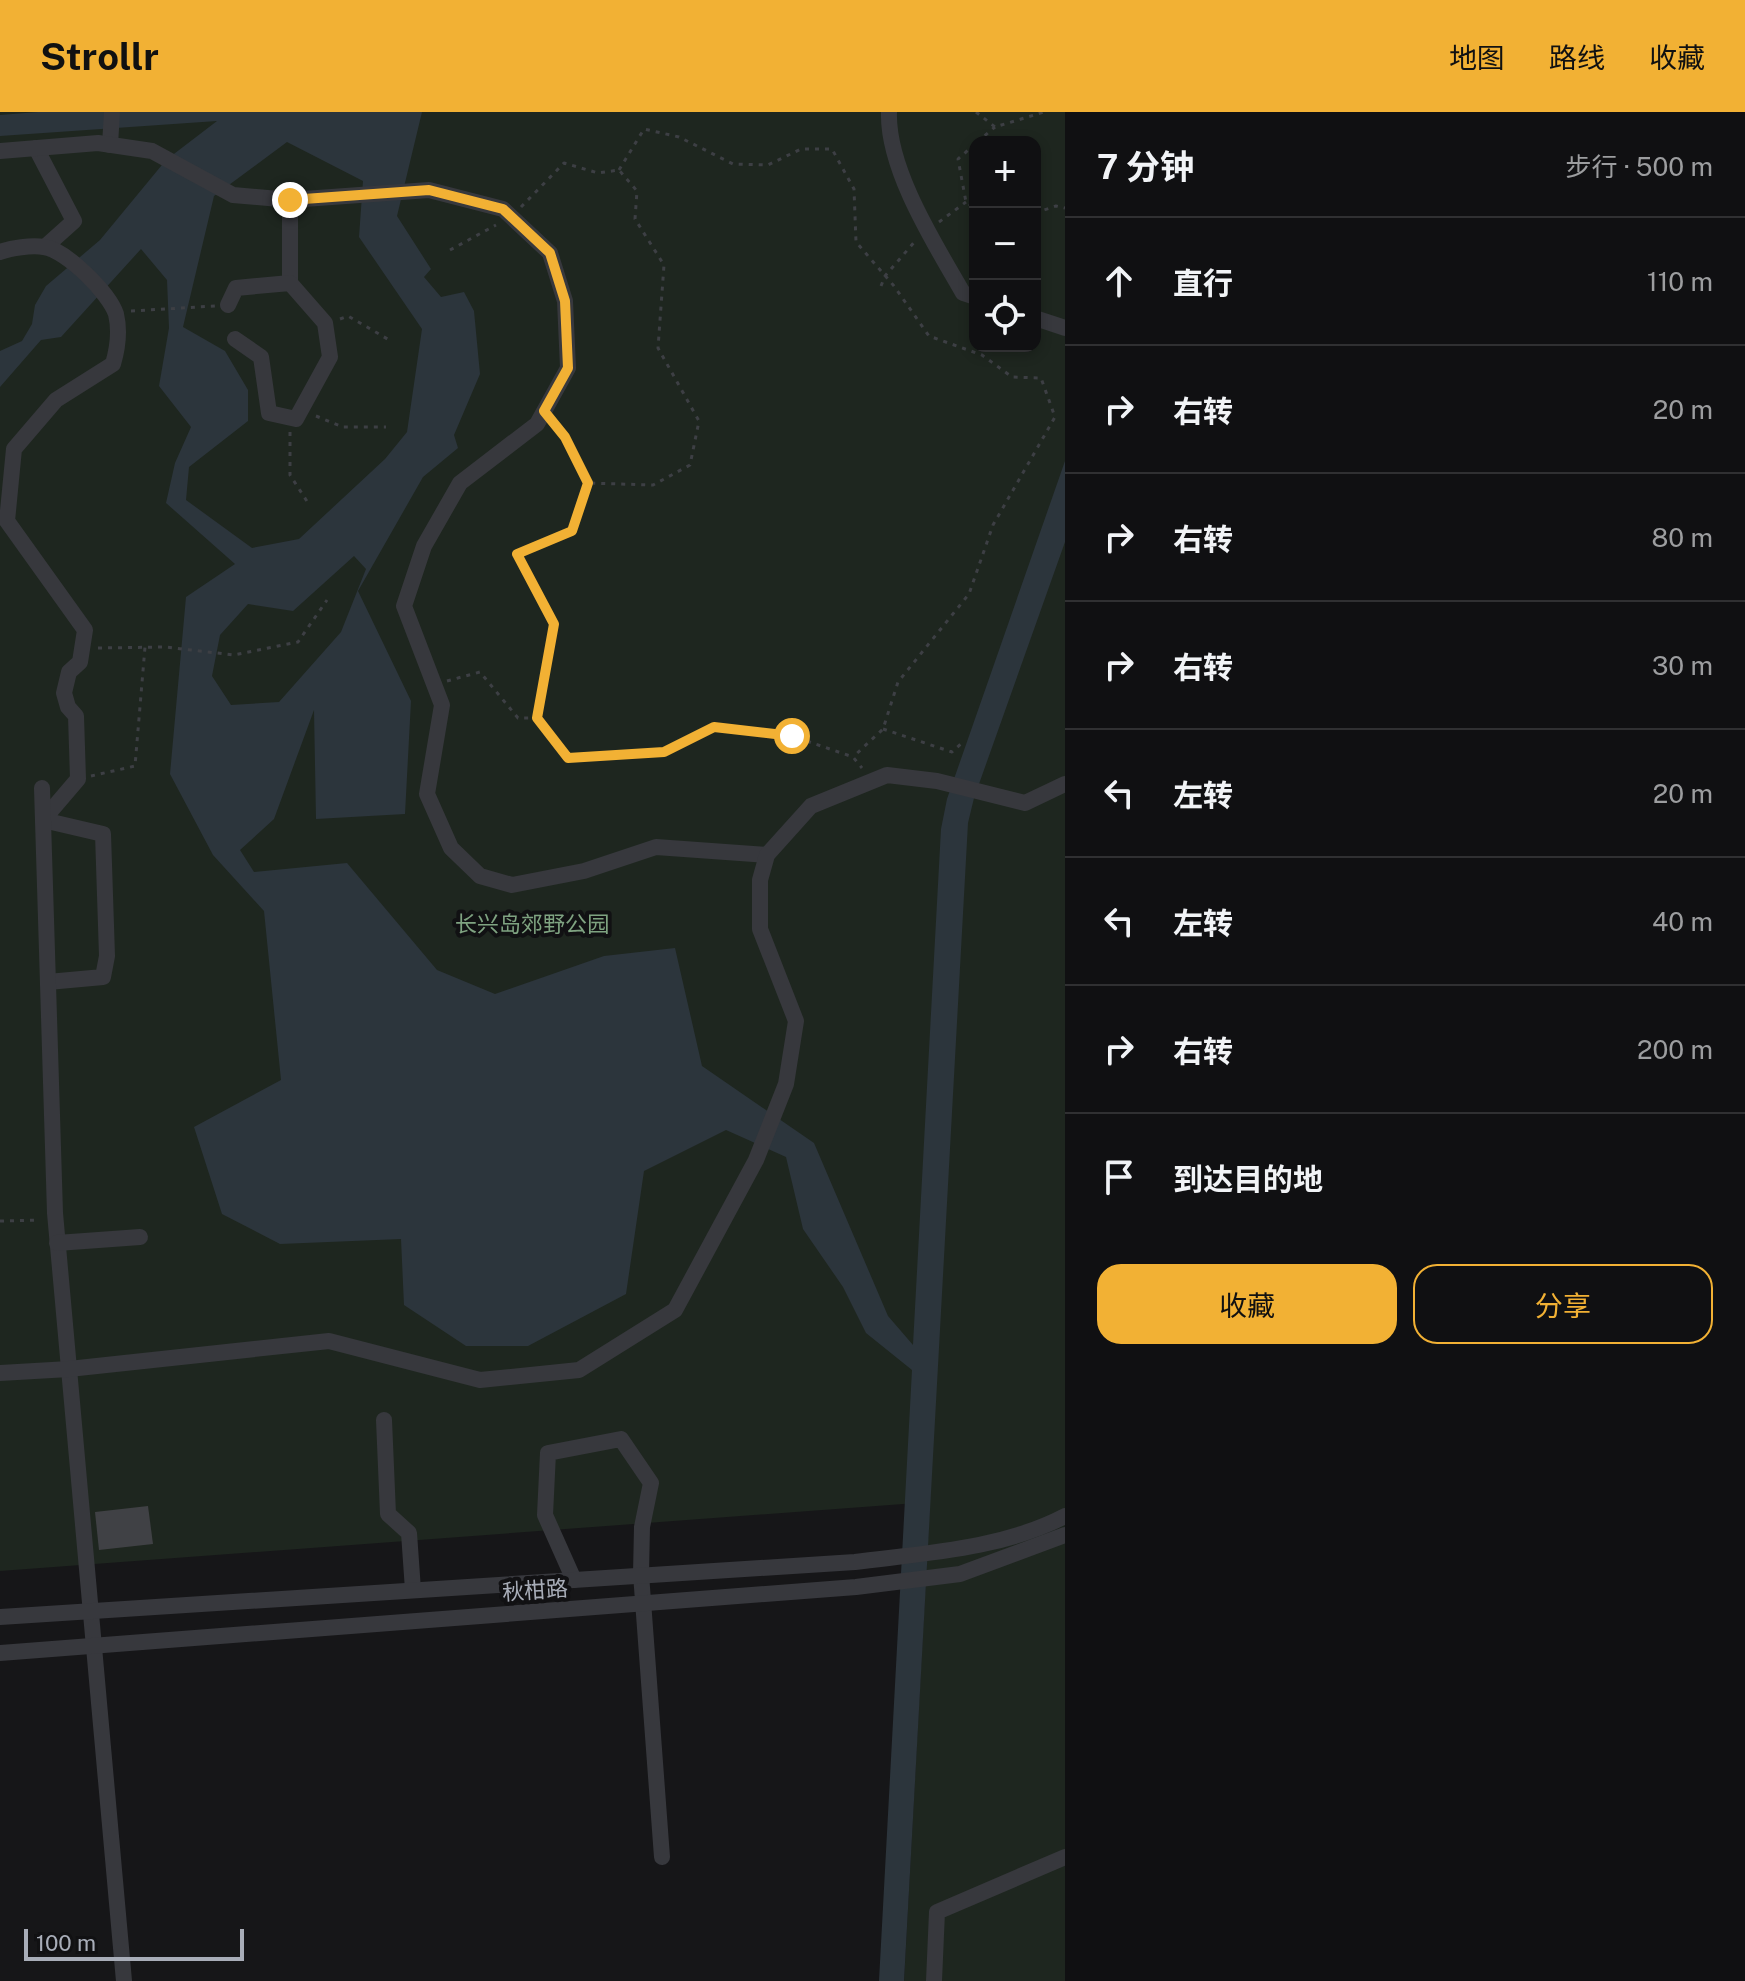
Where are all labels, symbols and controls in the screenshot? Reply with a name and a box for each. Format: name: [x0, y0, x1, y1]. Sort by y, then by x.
text: Strollr: [40, 34, 159, 79]
text: 地图: [1449, 41, 1505, 74]
text: 路线: [1549, 41, 1605, 74]
text: 收藏: [1649, 41, 1705, 74]
map controls: [969, 136, 1041, 352]
button: +: [969, 136, 1041, 208]
text: 7 分钟: [1097, 147, 1194, 187]
text: 步行 · 500 m: [1565, 151, 1713, 182]
route end: [272, 182, 308, 218]
button: −: [969, 208, 1041, 280]
icon: ahead: [1097, 259, 1141, 303]
text: 直行: [1173, 265, 1233, 301]
text: 110 m: [1647, 266, 1713, 297]
button: locate: [969, 280, 1041, 352]
icon: right: [1097, 387, 1141, 431]
text: 右转: [1173, 393, 1233, 429]
text: 20 m: [1653, 394, 1713, 425]
icon: right: [1097, 515, 1141, 559]
text: 右转: [1173, 521, 1233, 557]
text: 80 m: [1652, 522, 1713, 553]
icon: right: [1097, 643, 1141, 687]
text: 右转: [1173, 649, 1233, 685]
text: 30 m: [1652, 650, 1713, 681]
route start: [774, 718, 810, 754]
icon: left: [1097, 771, 1141, 815]
text: 左转: [1173, 777, 1233, 813]
text: 20 m: [1653, 778, 1713, 809]
icon: left: [1097, 899, 1141, 943]
text: 左转: [1173, 905, 1233, 941]
text: 40 m: [1652, 906, 1713, 937]
park label: 长兴岛郊野公园: [455, 911, 609, 937]
icon: right: [1097, 1027, 1141, 1071]
text: 右转: [1173, 1033, 1233, 1069]
text: 200 m: [1637, 1034, 1713, 1065]
icon: arrive: [1097, 1155, 1141, 1199]
text: 到达目的地: [1173, 1161, 1323, 1197]
button: 收藏: [1097, 1264, 1397, 1344]
button: 分享: [1413, 1264, 1713, 1344]
street label: 秋柑路: [501, 1575, 569, 1605]
scale bar: [24, 1925, 244, 1961]
text: 100 m: [36, 1930, 96, 1956]

